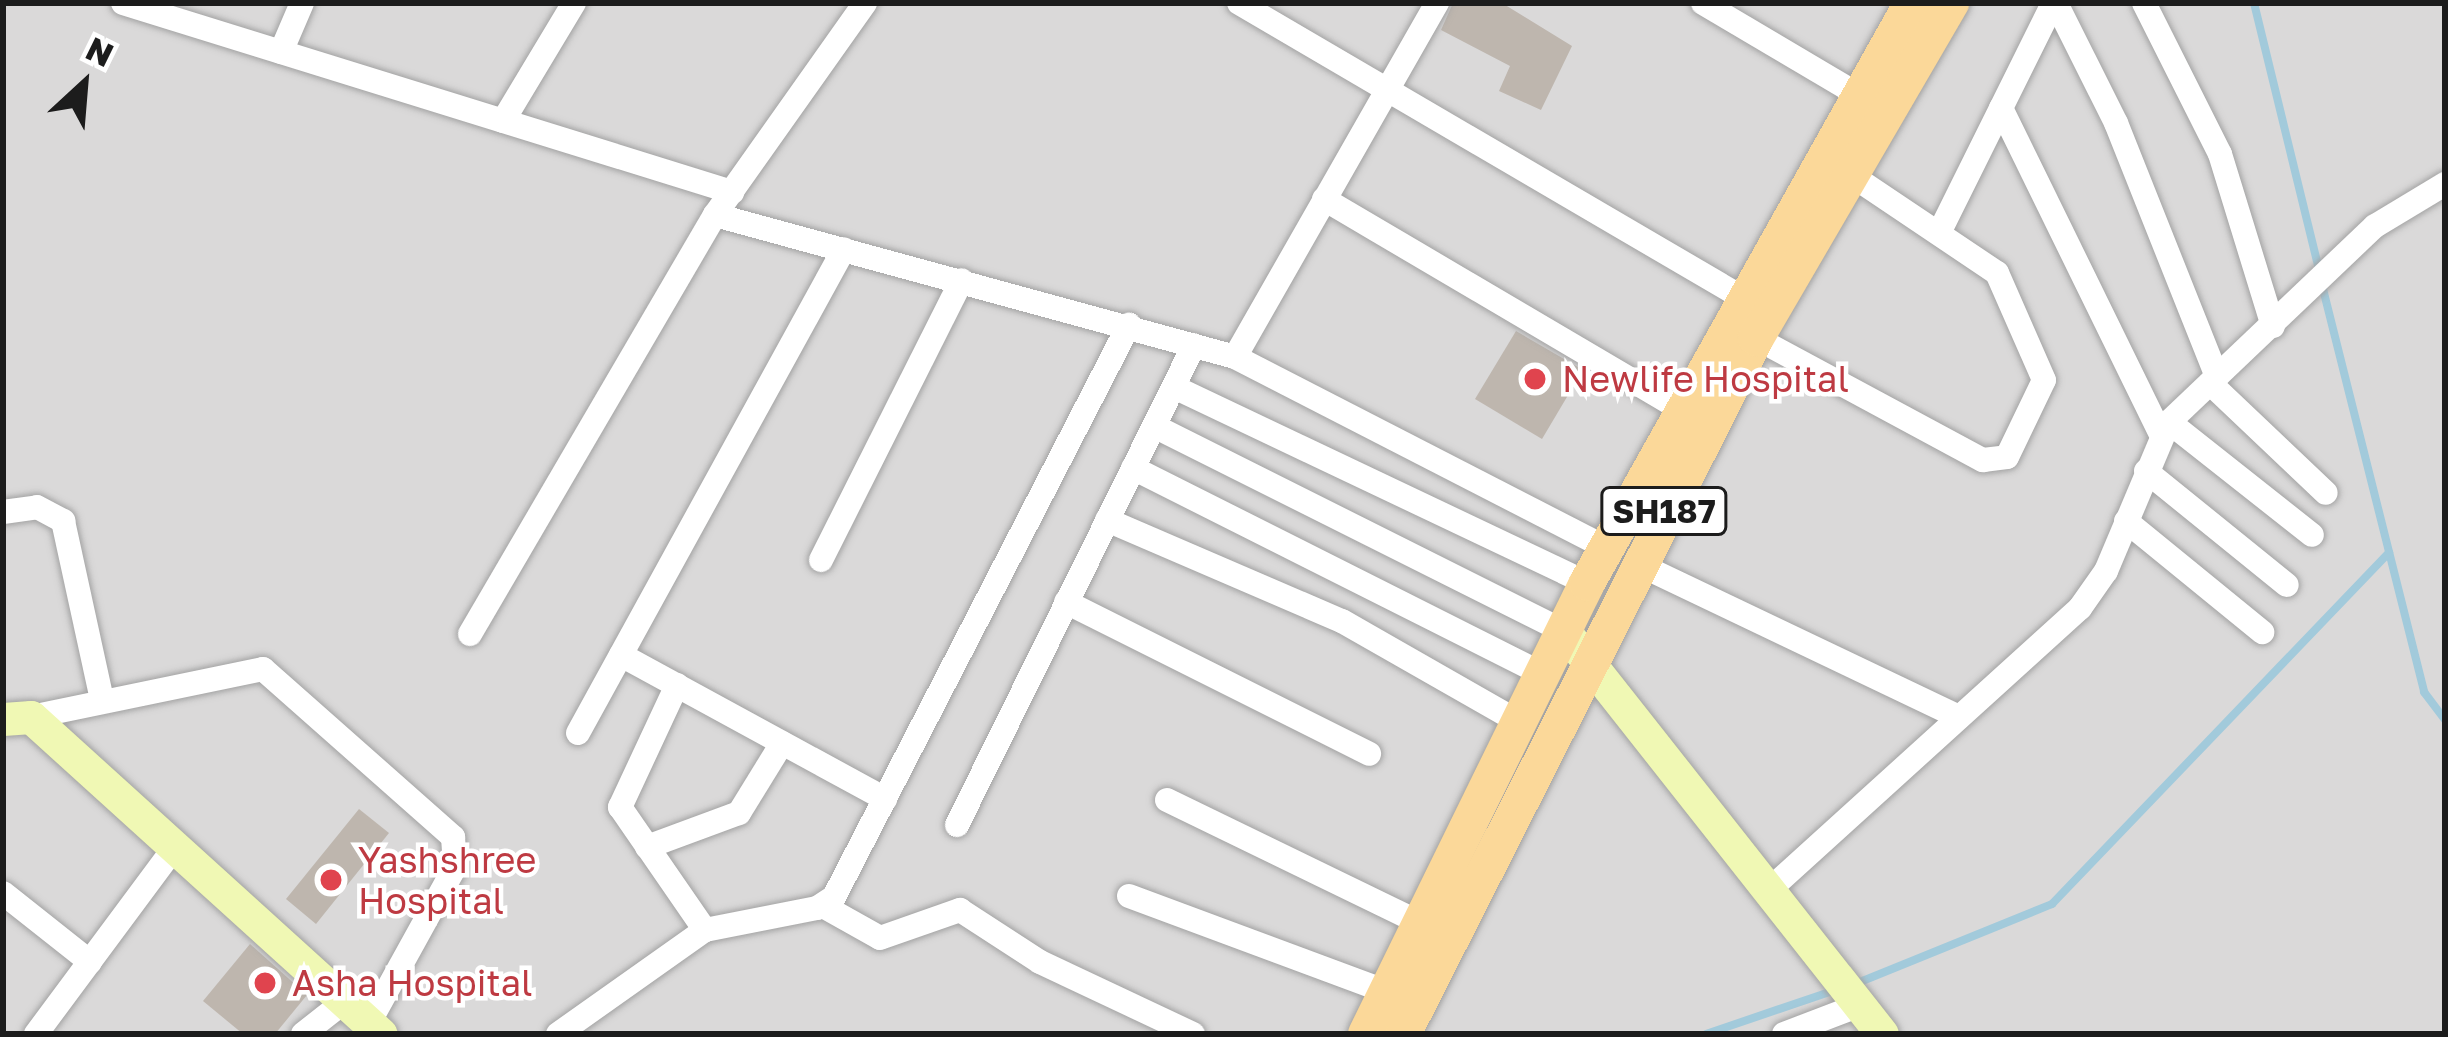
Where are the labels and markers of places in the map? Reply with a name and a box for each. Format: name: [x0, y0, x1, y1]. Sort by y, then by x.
place label: Newlife Hospital: [1562, 357, 1849, 401]
marker: Newlife Hospital: [1519, 363, 1551, 395]
place label: Yashshree Hospital: [358, 837, 536, 922]
marker: Yashshree Hospital: [315, 864, 347, 896]
place label: Asha Hospital: [292, 961, 533, 1005]
marker: Asha Hospital: [249, 967, 281, 999]

